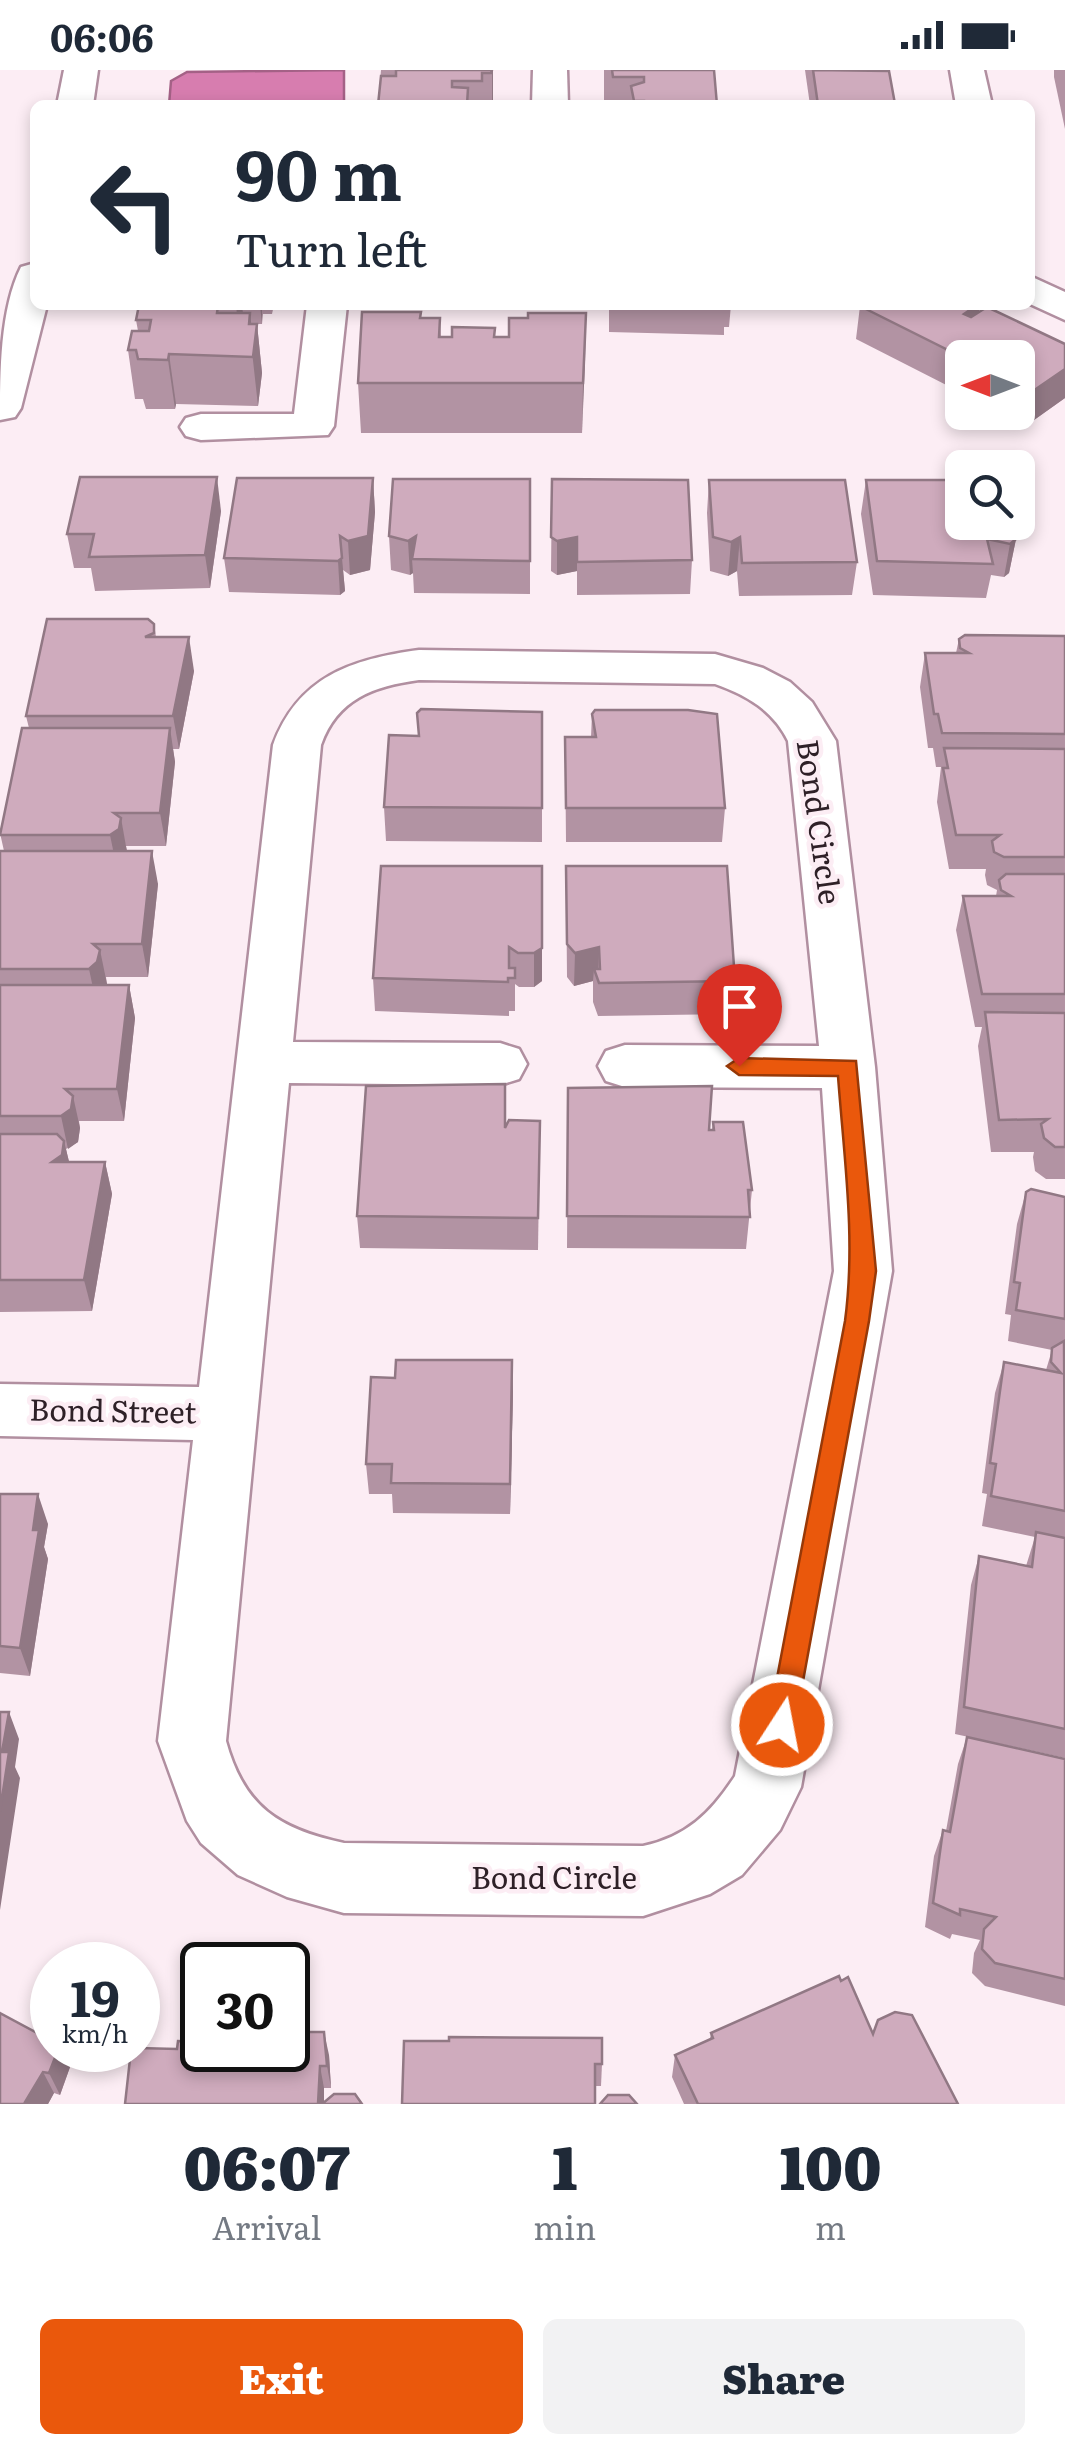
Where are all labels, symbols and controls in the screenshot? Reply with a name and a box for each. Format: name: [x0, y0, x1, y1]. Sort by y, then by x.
text: 06:06: [50, 7, 154, 64]
text: 90 m: [235, 119, 402, 223]
icon: left: [70, 140, 200, 270]
text: Turn left: [235, 214, 427, 281]
north arrow: [945, 340, 1035, 430]
map controls: [945, 340, 1035, 540]
button: search: [945, 450, 1035, 540]
street label: Bond Circle: [788, 736, 854, 907]
pin: [697, 964, 782, 1067]
icon: arrive: [712, 979, 767, 1034]
street label: Bond Street: [29, 1386, 197, 1432]
position arrow: [730, 1673, 834, 1777]
street label: Bond Circle: [471, 1854, 637, 1898]
speed limit sign: 30: [180, 1942, 310, 2072]
text: 19: [70, 1958, 120, 2032]
text: km/h: [62, 2014, 128, 2051]
text: 06:07: [184, 2119, 350, 2208]
text: 1: [552, 2119, 577, 2208]
text: 100: [780, 2119, 881, 2208]
text: Arrival: [212, 2202, 321, 2250]
text: min: [533, 2202, 596, 2250]
text: m: [815, 2202, 846, 2250]
button: Exit: [40, 2319, 523, 2434]
button: Share: [543, 2319, 1025, 2434]

